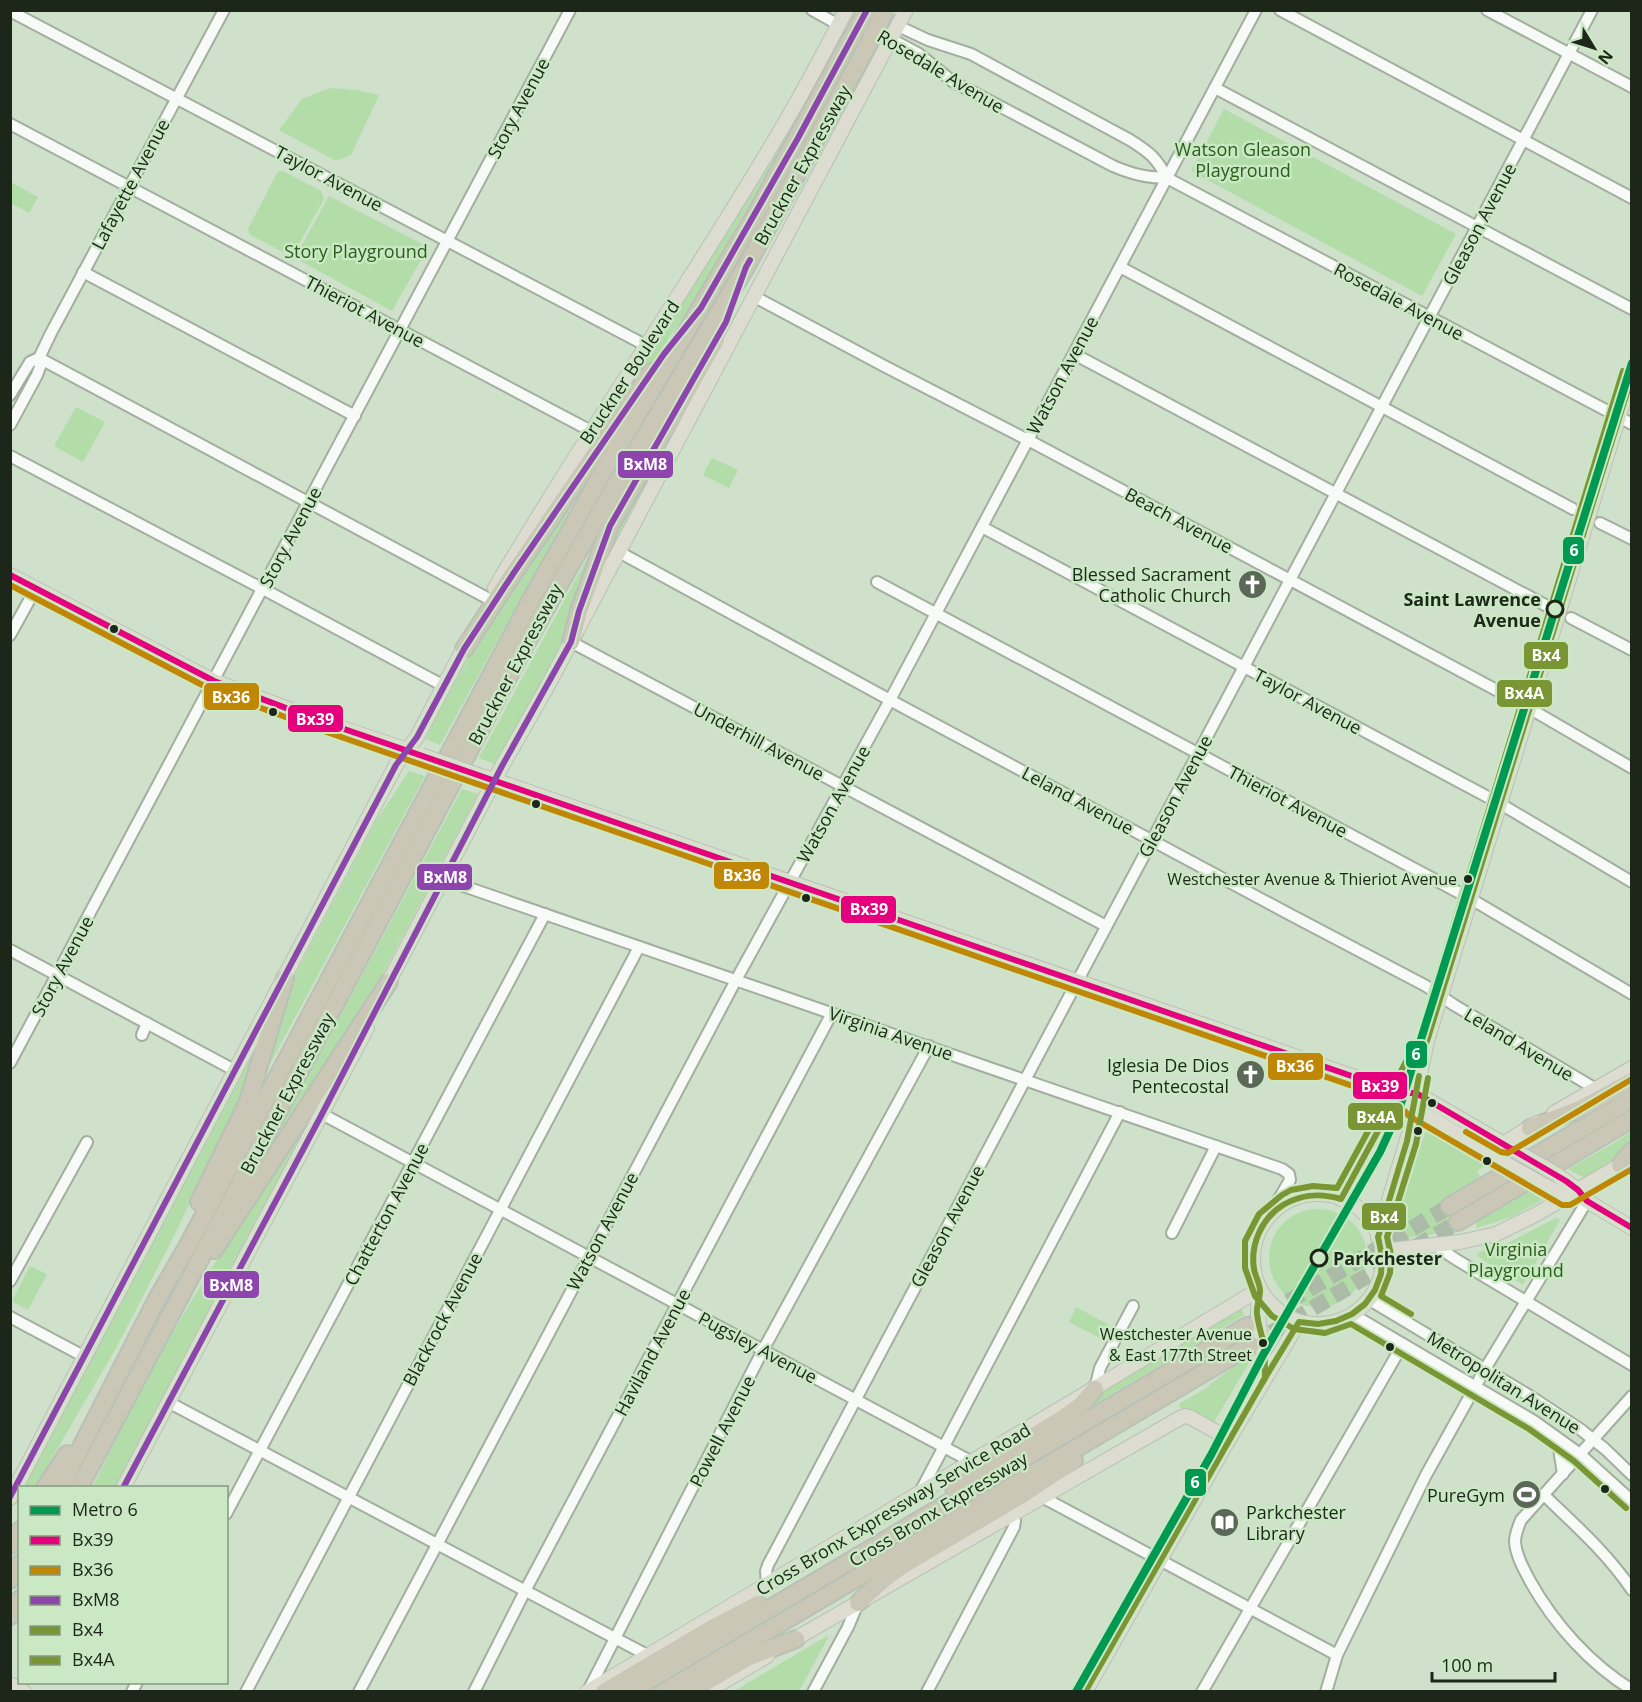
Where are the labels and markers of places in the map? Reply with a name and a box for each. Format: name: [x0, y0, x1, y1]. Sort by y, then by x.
place label: Blessed Sacrament Catholic Church: [1072, 562, 1231, 607]
church icon: Blessed Sacrament Catholic Church: [1236, 568, 1268, 600]
place label: Saint Lawrence Avenue: [1403, 587, 1541, 632]
marker: Saint Lawrence Avenue: [1546, 600, 1564, 618]
unlabelled marker: [108, 623, 120, 635]
unlabelled marker: [267, 706, 279, 718]
unlabelled marker: [530, 798, 542, 810]
place label: Westchester Avenue & Thieriot Avenue: [1167, 868, 1457, 890]
marker: Westchester Avenue & Thieriot Avenue: [1462, 873, 1474, 885]
unlabelled marker: [800, 892, 812, 904]
place label: Iglesia De Dios Pentecostal: [1107, 1053, 1229, 1098]
church icon: Iglesia De Dios Pentecostal: [1234, 1059, 1266, 1091]
unlabelled marker: [1426, 1097, 1438, 1109]
unlabelled marker: [1412, 1125, 1424, 1137]
unlabelled marker: [1481, 1155, 1493, 1167]
place label: Parkchester: [1333, 1246, 1442, 1270]
marker: Parkchester: [1310, 1249, 1328, 1267]
place label: Westchester Avenue & East 177th Street: [1100, 1323, 1252, 1366]
marker: Westchester Avenue & East 177th Street: [1257, 1337, 1269, 1349]
unlabelled marker: [1384, 1341, 1396, 1353]
sports icon: PureGym: [1510, 1479, 1542, 1511]
place label: PureGym: [1427, 1483, 1505, 1507]
unlabelled marker: [1599, 1483, 1611, 1495]
place label: Parkchester Library: [1246, 1500, 1347, 1545]
library icon: Parkchester Library: [1209, 1506, 1241, 1538]

